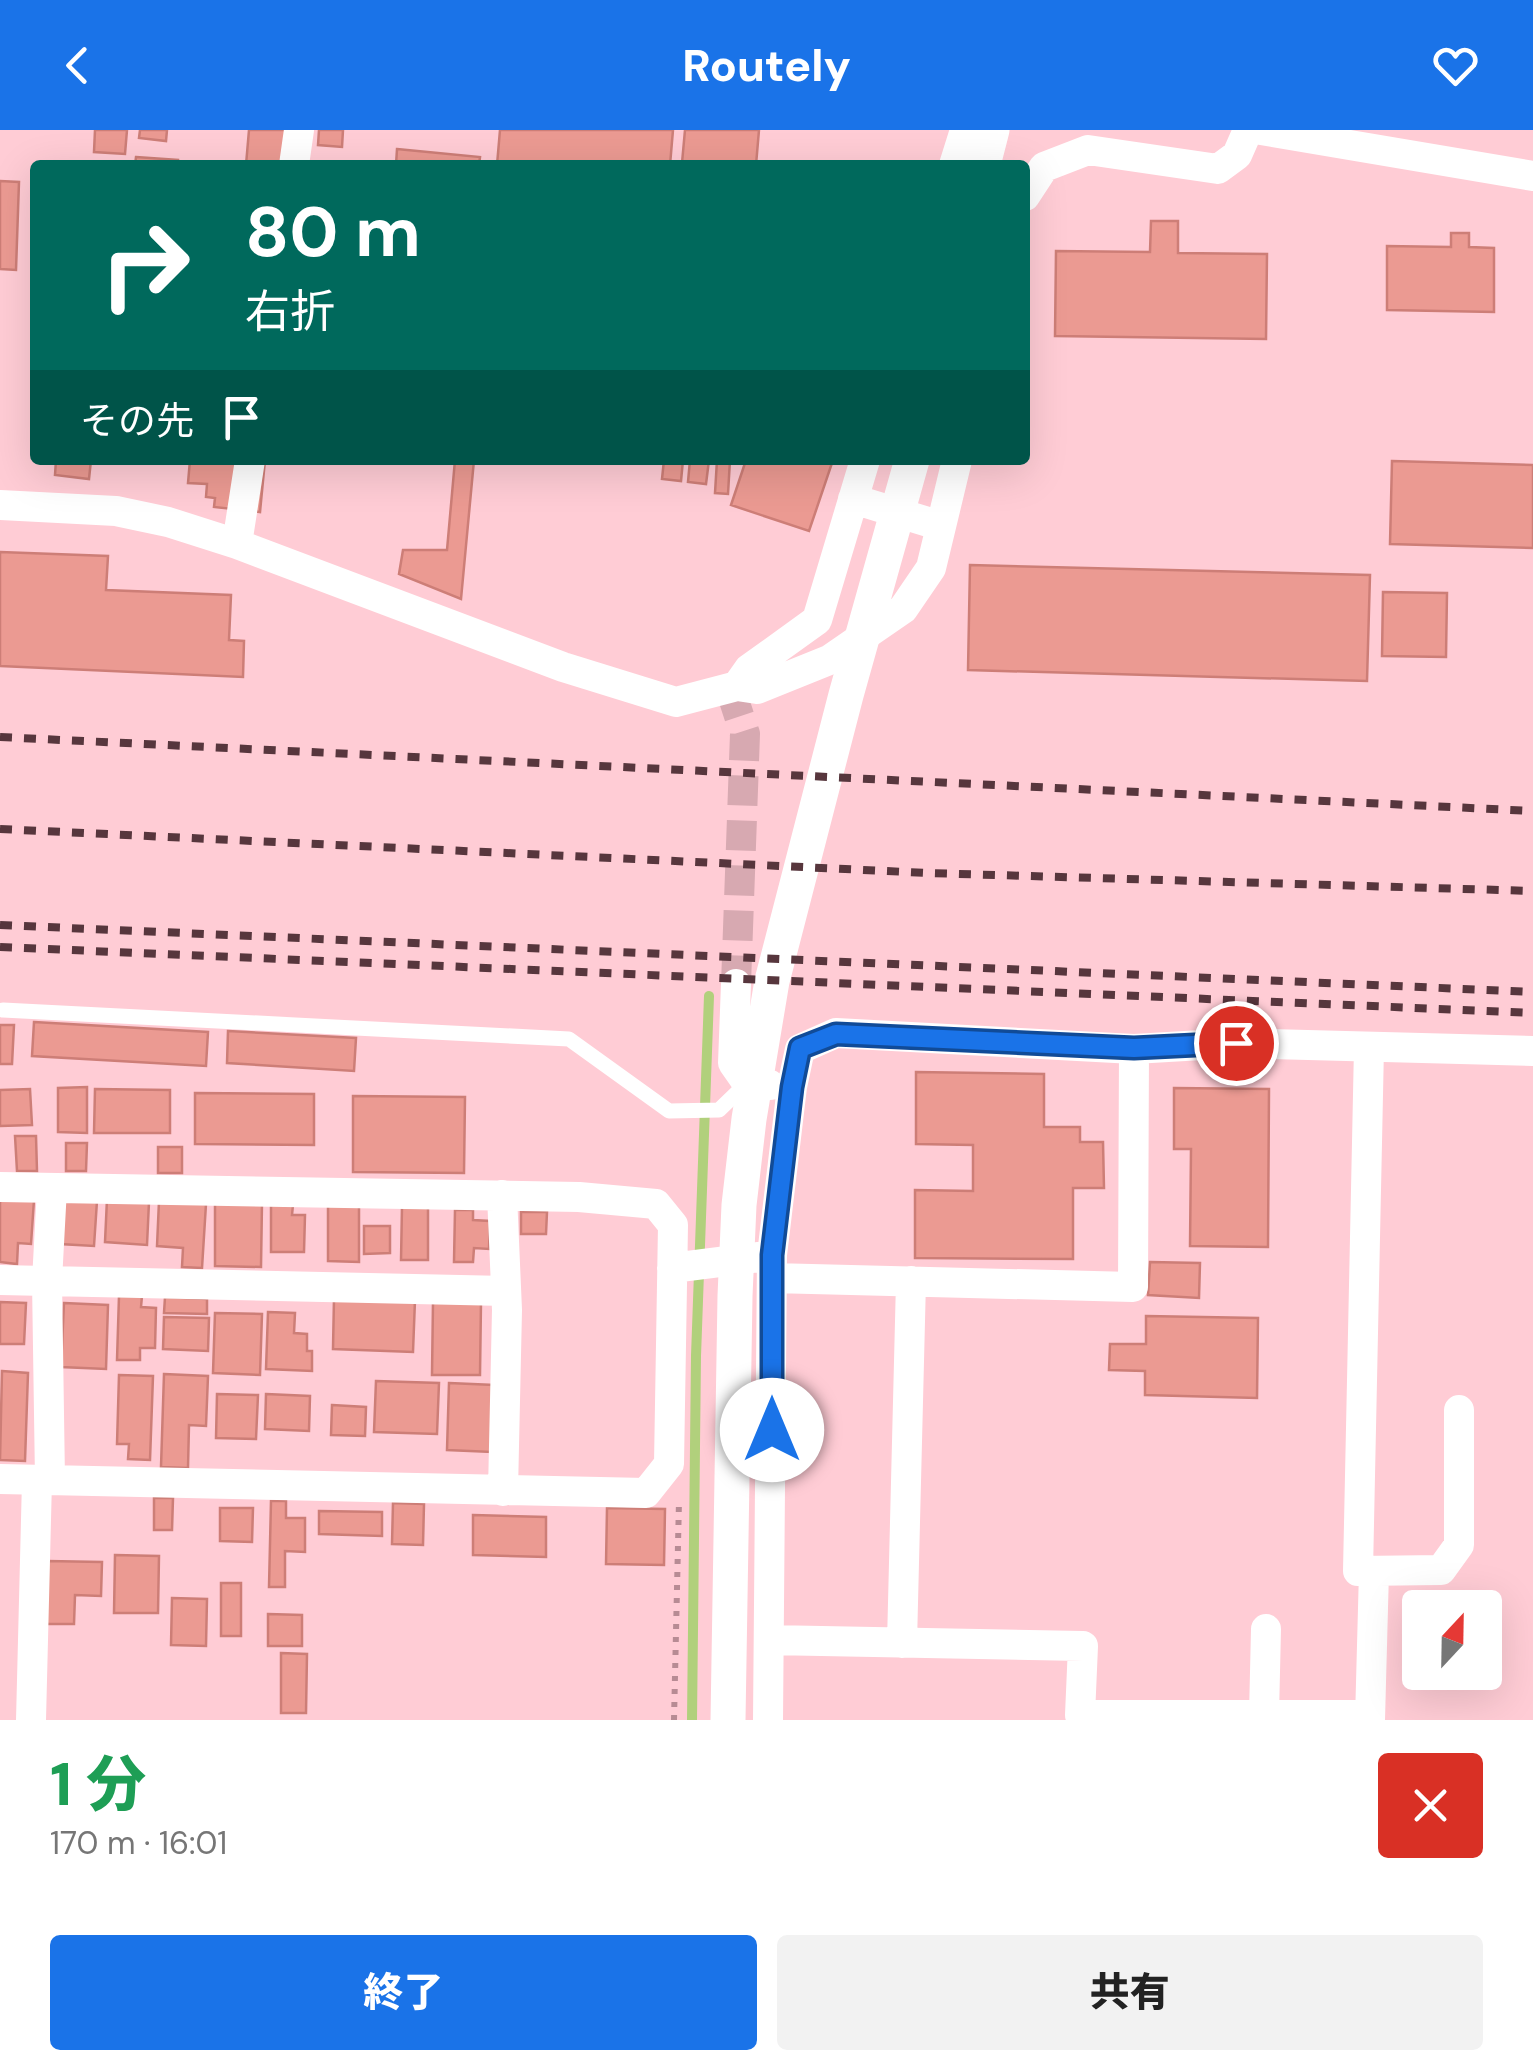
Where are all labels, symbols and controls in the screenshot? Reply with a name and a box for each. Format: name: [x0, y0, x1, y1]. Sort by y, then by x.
text: Routely: [682, 36, 851, 95]
icon: back: [50, 38, 105, 93]
icon: heart: [1428, 38, 1483, 93]
text: 80 m: [245, 187, 421, 278]
icon: right: [80, 200, 210, 330]
text: 右折: [245, 282, 335, 341]
icon: arrive: [214, 390, 269, 445]
text: その先: [80, 396, 194, 446]
pin: [1194, 1001, 1279, 1086]
icon: arrive: [1209, 1016, 1264, 1071]
position arrow: [720, 1378, 824, 1482]
north arrow: [1402, 1590, 1502, 1690]
map controls: [1402, 1590, 1502, 1690]
text: 1 分: [50, 1745, 146, 1824]
button: close: [1378, 1753, 1483, 1858]
text: 170 m · 16:01: [50, 1822, 227, 1864]
button: 終了: [50, 1935, 757, 2050]
button: 共有: [777, 1935, 1483, 2050]

